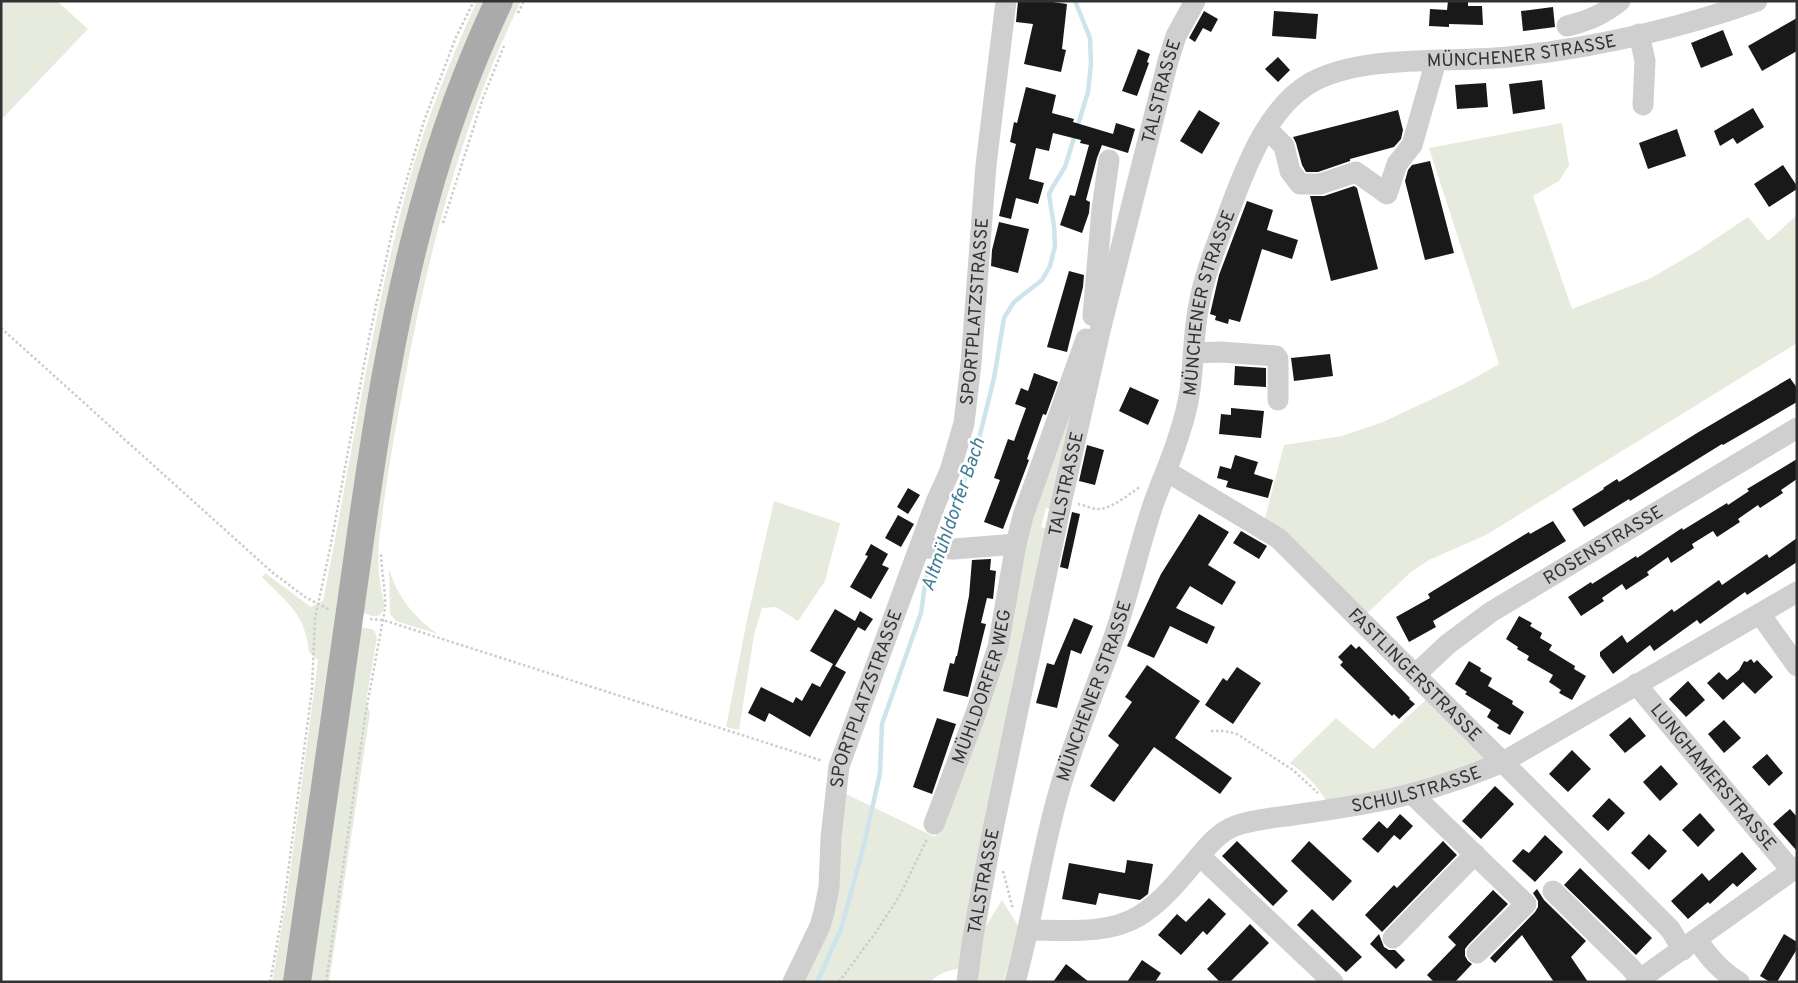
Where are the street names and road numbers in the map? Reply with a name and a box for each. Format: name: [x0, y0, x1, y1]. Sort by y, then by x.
street label: MÜNCHENER STRASSE: [1427, 30, 1618, 73]
street label: TALSTRASSE: [1138, 37, 1187, 146]
street label: MÜNCHENER STRASSE: [1179, 207, 1242, 397]
street label: SPORTPLATZSTRASSE: [956, 217, 995, 407]
street label: TALSTRASSE: [1044, 429, 1090, 539]
street label: ROSENSTRASSE: [1539, 501, 1668, 591]
street label: MÜNCHENER STRASSE: [1053, 598, 1138, 785]
street label: FASTLINGERSTRASSE: [1342, 604, 1486, 747]
street label: SPORTPLATZSTRASSE: [827, 607, 909, 789]
street label: MÜHLDORFER WEG: [948, 608, 1017, 767]
street label: LUNGHAMERSTRASSE: [1644, 699, 1780, 856]
street label: SCHULSTRASSE: [1350, 762, 1485, 819]
street label: TALSTRASSE: [964, 827, 1006, 936]

